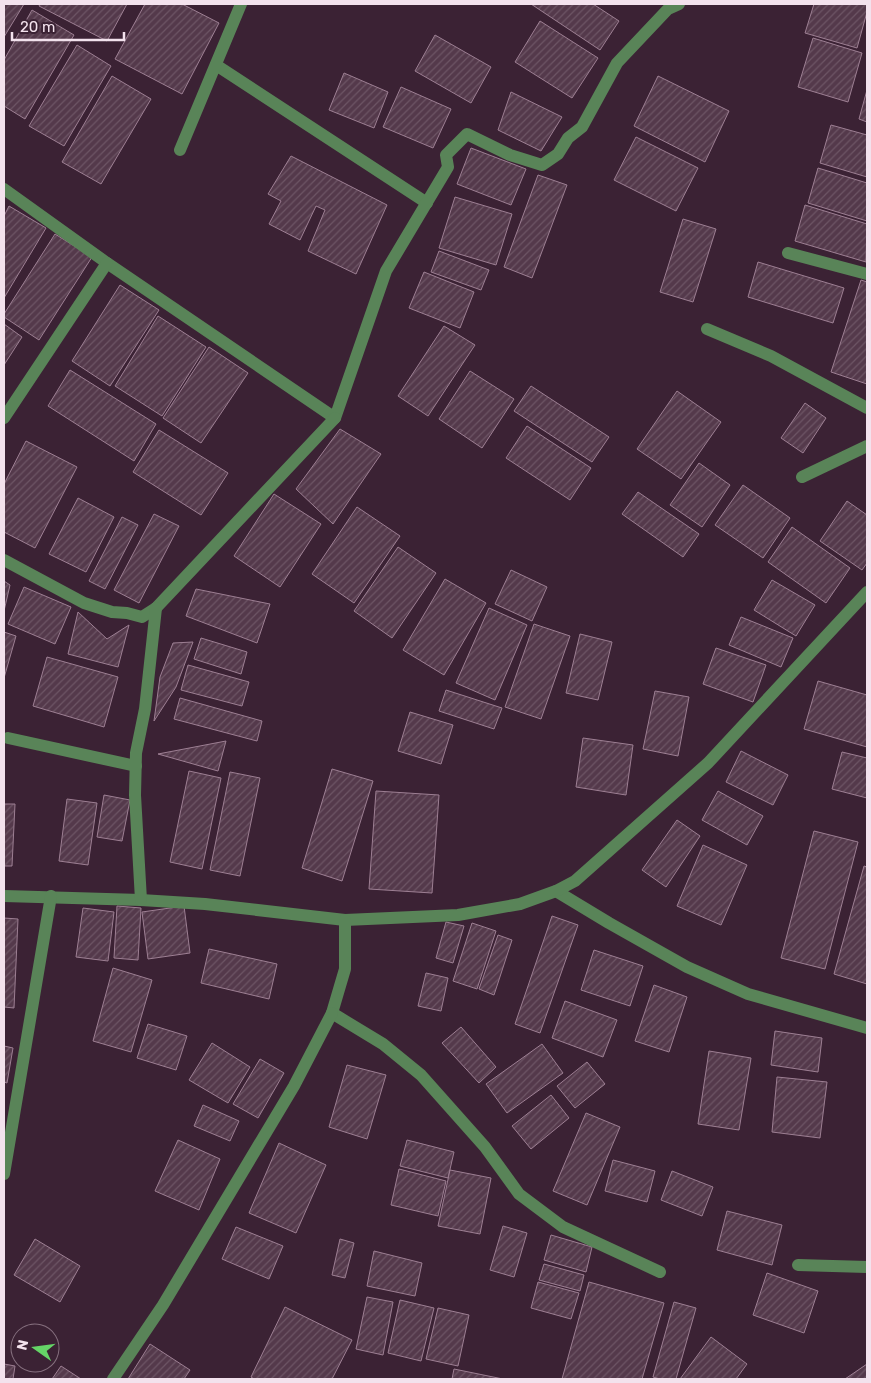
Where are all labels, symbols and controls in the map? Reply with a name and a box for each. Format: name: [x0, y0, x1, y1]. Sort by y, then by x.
scale bar: [12, 10, 125, 42]
text: 20 m: [20, 18, 55, 36]
north arrow: [10, 1323, 60, 1373]
text: N: [13, 1338, 32, 1352]

